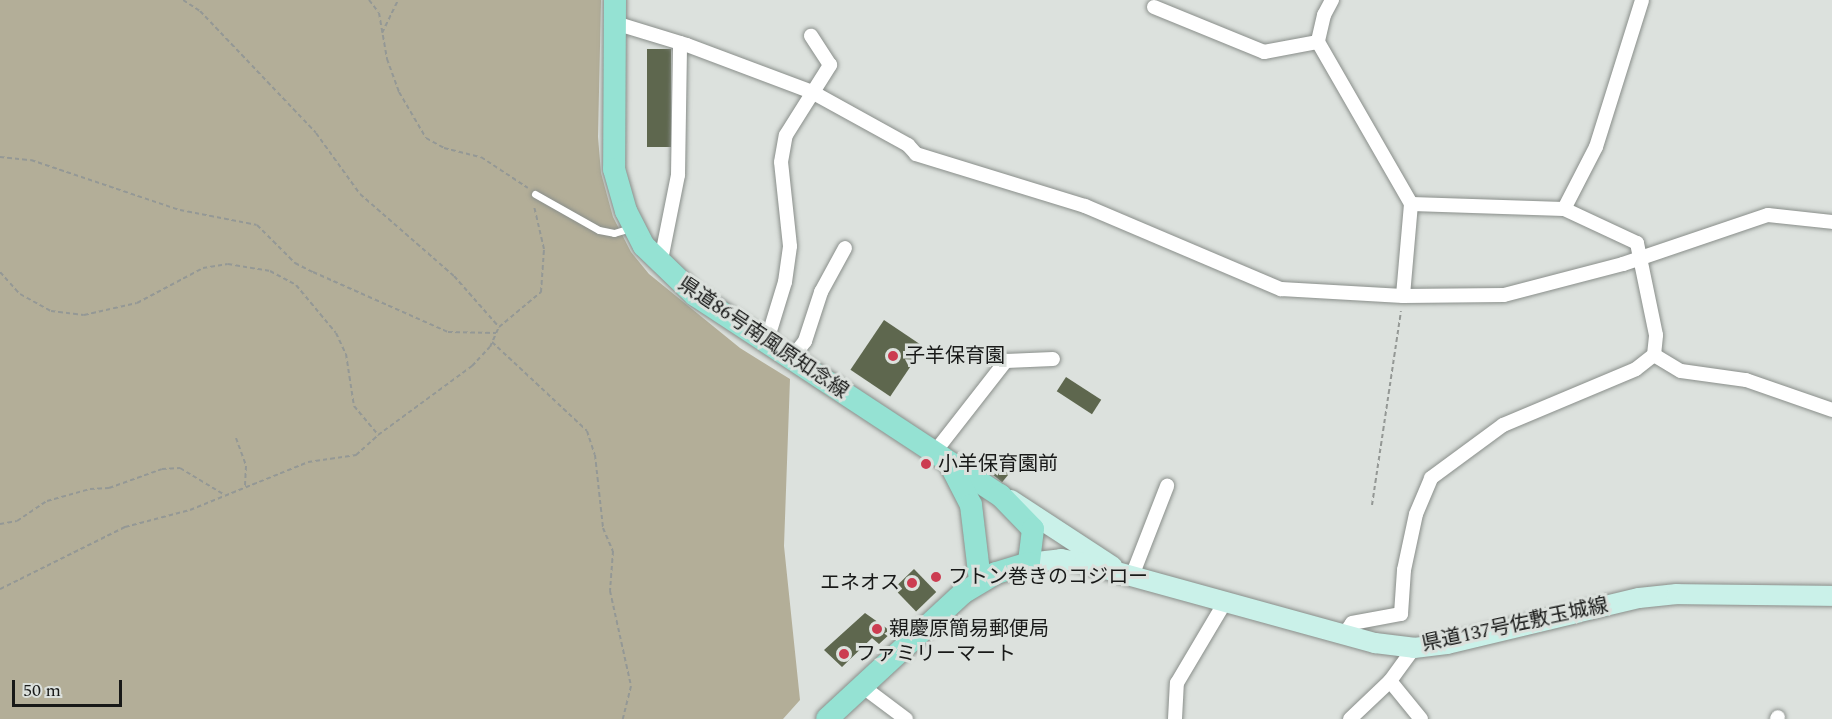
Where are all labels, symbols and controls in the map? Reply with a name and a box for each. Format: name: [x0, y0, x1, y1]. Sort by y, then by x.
street label: 県道86号南風原知念線: [673, 272, 853, 404]
place label: 子羊保育園: [905, 344, 1005, 368]
marker: 子羊保育園: [886, 349, 900, 363]
place label: 小羊保育園前: [938, 452, 1058, 476]
marker: 小羊保育園前: [919, 457, 933, 471]
place label: フトン巻きのコジロー: [948, 565, 1148, 589]
marker: フトン巻きのコジロー: [929, 570, 943, 584]
place label: エネオス: [820, 571, 900, 595]
marker: エネオス: [905, 576, 919, 590]
street label: 県道137号佐敷玉城線: [1420, 594, 1610, 656]
place label: 親慶原簡易郵便局: [889, 617, 1049, 641]
marker: 親慶原簡易郵便局: [870, 622, 884, 636]
place label: ファミリーマート: [856, 642, 1016, 666]
marker: ファミリーマート: [837, 647, 851, 661]
scale bar: [15, 668, 124, 706]
text: 50 m: [23, 677, 61, 704]

